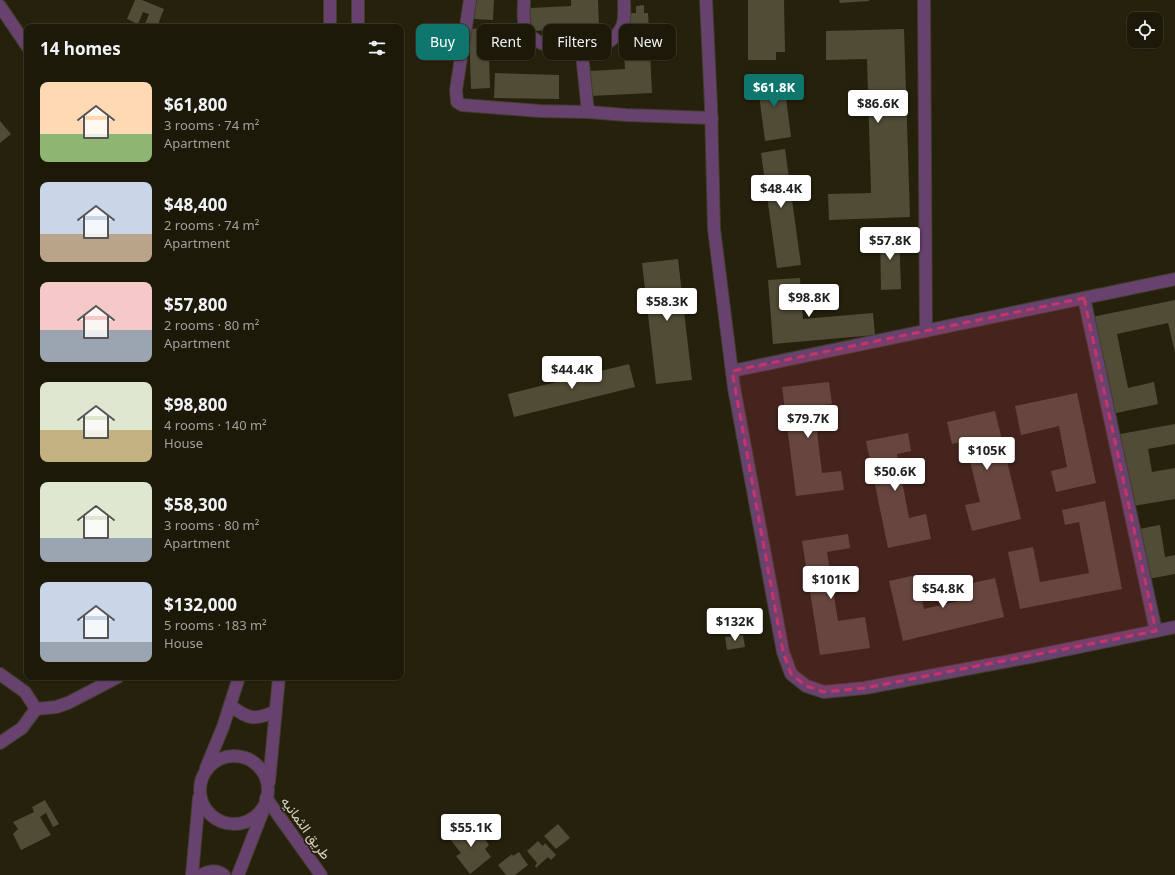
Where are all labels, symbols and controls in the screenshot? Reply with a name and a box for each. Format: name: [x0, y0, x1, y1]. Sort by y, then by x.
map controls: [1127, 12, 1163, 48]
button: locate: [1127, 12, 1163, 48]
chip: Buy: [416, 24, 469, 60]
chip: Rent: [477, 24, 535, 60]
chip: Filters: [543, 24, 611, 60]
chip: New: [619, 24, 676, 60]
text: 14 homes: [40, 37, 121, 60]
icon: filters: [366, 37, 388, 59]
pin: $61.8K: [741, 74, 807, 108]
text: $61.8K: [753, 78, 795, 96]
pin: $86.6K: [845, 90, 911, 124]
text: $61,800: [164, 93, 227, 116]
text: $86.6K: [857, 94, 899, 112]
icon: home: [72, 98, 120, 146]
text: 3 rooms · 74 m²: [164, 116, 259, 134]
text: Apartment: [164, 134, 230, 152]
pin: $48.4K: [748, 175, 814, 209]
text: $48.4K: [760, 179, 802, 197]
text: $48,400: [164, 193, 227, 216]
icon: home: [72, 198, 120, 246]
text: 2 rooms · 74 m²: [164, 216, 259, 234]
pin: $57.8K: [857, 227, 923, 261]
text: $57.8K: [869, 231, 911, 249]
text: Apartment: [164, 234, 230, 252]
pin: $98.8K: [776, 284, 842, 318]
pin: $58.3K: [634, 288, 700, 322]
text: $98.8K: [788, 288, 830, 306]
text: $58.3K: [646, 292, 688, 310]
text: $57,800: [164, 293, 227, 316]
icon: home: [72, 298, 120, 346]
text: 2 rooms · 80 m²: [164, 316, 259, 334]
text: Apartment: [164, 334, 230, 352]
pin: $44.4K: [539, 356, 605, 390]
text: $44.4K: [551, 360, 593, 378]
text: $98,800: [164, 393, 227, 416]
icon: home: [72, 398, 120, 446]
pin: $79.7K: [775, 405, 841, 439]
text: $79.7K: [787, 409, 829, 427]
text: 4 rooms · 140 m²: [164, 416, 267, 434]
text: House: [164, 434, 203, 452]
pin: $105K: [959, 437, 1015, 471]
text: $105K: [968, 441, 1006, 459]
pin: $50.6K: [862, 458, 928, 492]
text: $50.6K: [874, 462, 916, 480]
text: $58,300: [164, 493, 227, 516]
icon: home: [72, 498, 120, 546]
text: 3 rooms · 80 m²: [164, 516, 259, 534]
text: Apartment: [164, 534, 230, 552]
pin: $101K: [803, 566, 859, 600]
text: $101K: [812, 570, 850, 588]
pin: $54.8K: [910, 575, 976, 609]
text: $54.8K: [922, 579, 964, 597]
text: $132,000: [164, 593, 237, 616]
icon: home: [72, 598, 120, 646]
pin: $132K: [707, 608, 763, 642]
text: $132K: [716, 612, 754, 630]
text: 5 rooms · 183 m²: [164, 616, 267, 634]
text: House: [164, 634, 203, 652]
street label: طريق الثمانيه: [277, 792, 336, 863]
pin: $55.1K: [438, 814, 504, 848]
text: $55.1K: [450, 818, 492, 836]

